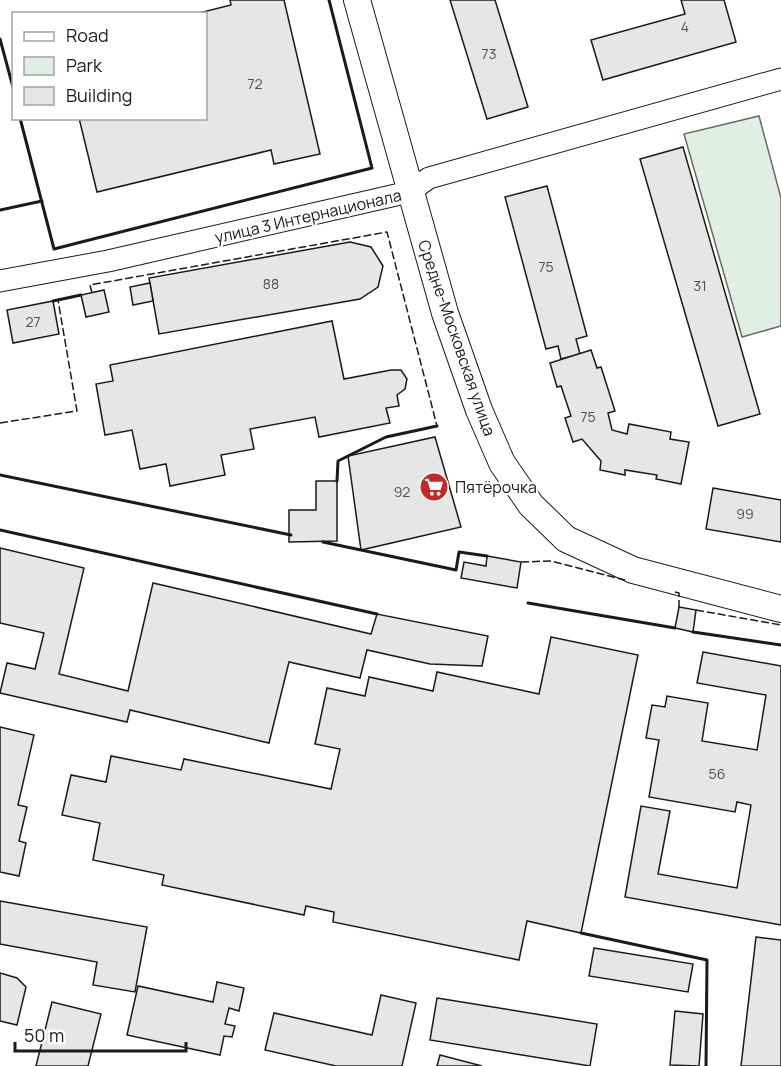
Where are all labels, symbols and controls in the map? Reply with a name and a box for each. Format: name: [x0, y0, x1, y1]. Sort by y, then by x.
legend: [12, 12, 207, 120]
house number: 4: [681, 17, 689, 36]
text: Road: [66, 23, 109, 47]
house number: 73: [482, 44, 496, 63]
text: Park: [66, 53, 103, 77]
house number: 72: [247, 74, 263, 93]
text: Building: [66, 83, 132, 107]
street label: улица 3 Интернационала: [212, 184, 404, 248]
street label: Средне-Московская улица: [413, 237, 501, 439]
house number: 75: [538, 257, 554, 276]
house number: 88: [263, 274, 279, 293]
house number: 31: [693, 276, 707, 295]
house number: 27: [25, 312, 41, 331]
house number: 75: [580, 407, 596, 426]
supermarket icon: Пятёрочка: [418, 471, 450, 503]
place label: Пятёрочка: [455, 476, 537, 498]
house number: 92: [394, 482, 410, 501]
house number: 99: [736, 504, 754, 523]
house number: 56: [709, 764, 725, 783]
scale bar: [15, 1015, 186, 1053]
text: 50 m: [24, 1023, 64, 1047]

